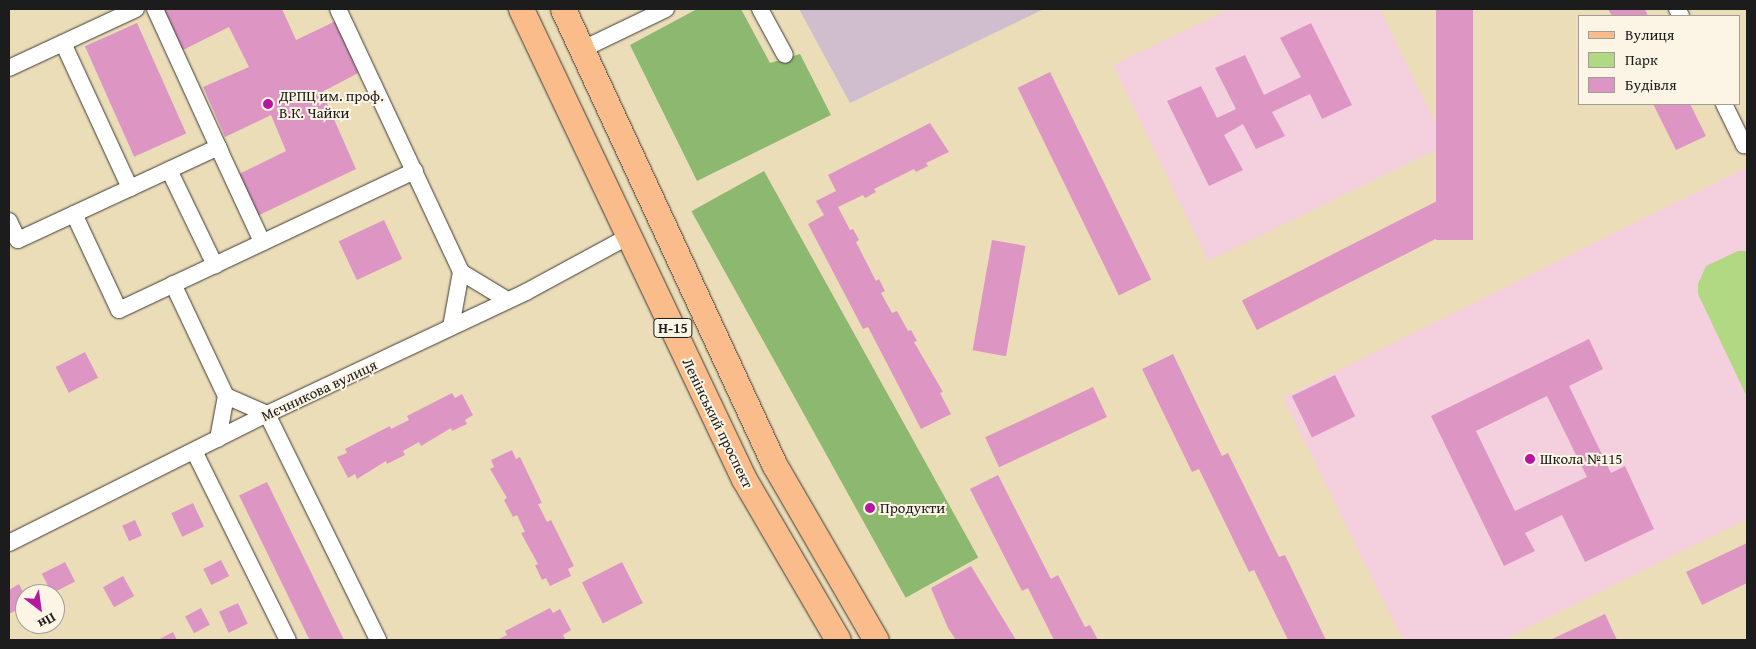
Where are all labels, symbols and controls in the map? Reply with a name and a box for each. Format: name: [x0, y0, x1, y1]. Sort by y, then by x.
legend: [1578, 15, 1741, 105]
text: Вулиця: [1625, 24, 1674, 45]
text: Парк: [1625, 49, 1658, 70]
text: Будівля: [1625, 74, 1677, 95]
place label: ДРПЦ им. проф. В.К. Чайки: [279, 86, 384, 121]
marker: ДРПЦ им. проф. В.К. Чайки: [261, 97, 275, 111]
road number: Н-15: [653, 316, 693, 339]
street label: Мєчникова вулиця: [258, 355, 380, 425]
street label: Ленінський проспект: [679, 355, 757, 491]
place label: Школа №115: [1540, 450, 1623, 468]
marker: Школа №115: [1524, 453, 1536, 465]
place label: Продукти: [880, 499, 945, 517]
marker: Продукти: [864, 502, 876, 514]
north arrow: [15, 584, 65, 634]
text: Пн: [34, 608, 60, 634]

